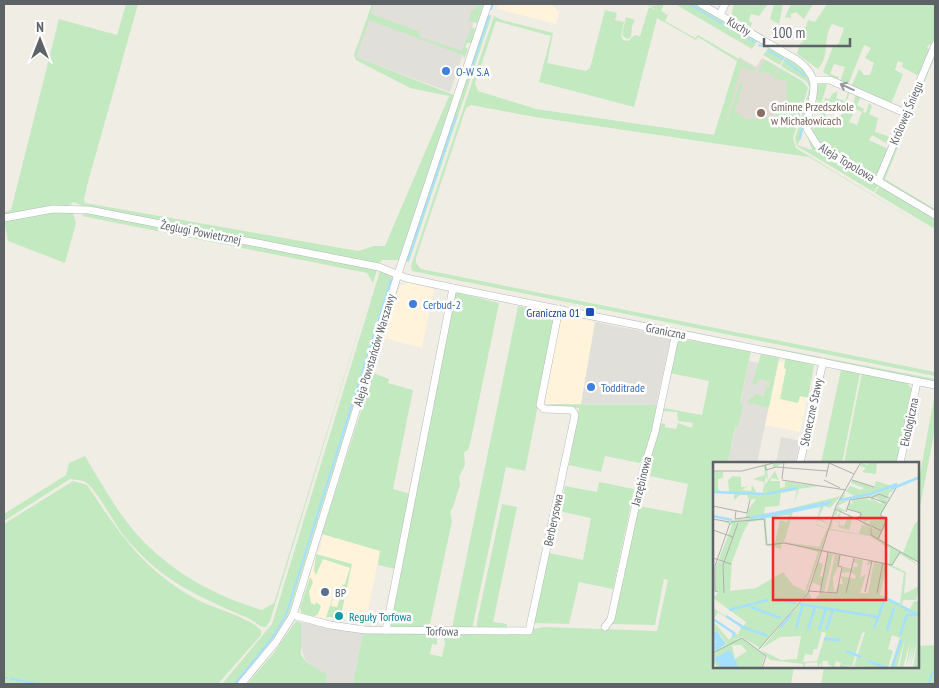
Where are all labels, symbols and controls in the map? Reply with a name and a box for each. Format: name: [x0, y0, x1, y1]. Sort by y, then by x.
street label: Kuchy: [724, 13, 754, 39]
north arrow: [15, 15, 65, 65]
scale bar: [764, 15, 850, 47]
text: N: [36, 18, 44, 36]
text: 100 m: [772, 23, 805, 42]
place label: O-W S.A: [456, 64, 490, 79]
marker: O-W S.A: [440, 65, 452, 77]
street label: Królowej Śniegu: [886, 79, 926, 147]
one-way arrow: [840, 82, 855, 91]
place label: Gminne Przedszkole w Michałowicach: [771, 99, 854, 128]
marker: Gminne Przedszkole w Michałowicach: [755, 107, 767, 119]
street label: Aleja Topolowa: [816, 139, 878, 185]
street label: Żeglugi Powietrznej: [159, 217, 243, 247]
street label: Aleja Powstańców Warszawy: [350, 291, 398, 408]
place label: Cerbud-2: [423, 297, 461, 312]
marker: Cerbud-2: [407, 298, 419, 310]
place label: Graniczna 01: [526, 305, 580, 320]
marker: Graniczna 01: [584, 306, 596, 318]
street label: Graniczna: [645, 320, 687, 342]
street label: Słoneczne Stawy: [796, 376, 826, 448]
place label: Todditrade: [601, 380, 645, 395]
marker: Todditrade: [585, 381, 597, 393]
street label: Ekologiczna: [897, 396, 921, 448]
street label: Jarzębinowa: [627, 455, 654, 508]
inset map: [713, 462, 919, 668]
street label: Berberysowa: [540, 492, 566, 547]
place label: BP: [335, 585, 347, 600]
marker: BP: [319, 586, 331, 598]
place label: Reguły Torfowa: [349, 609, 411, 624]
marker: Reguły Torfowa: [333, 610, 345, 622]
street label: Torfowa: [426, 623, 459, 639]

